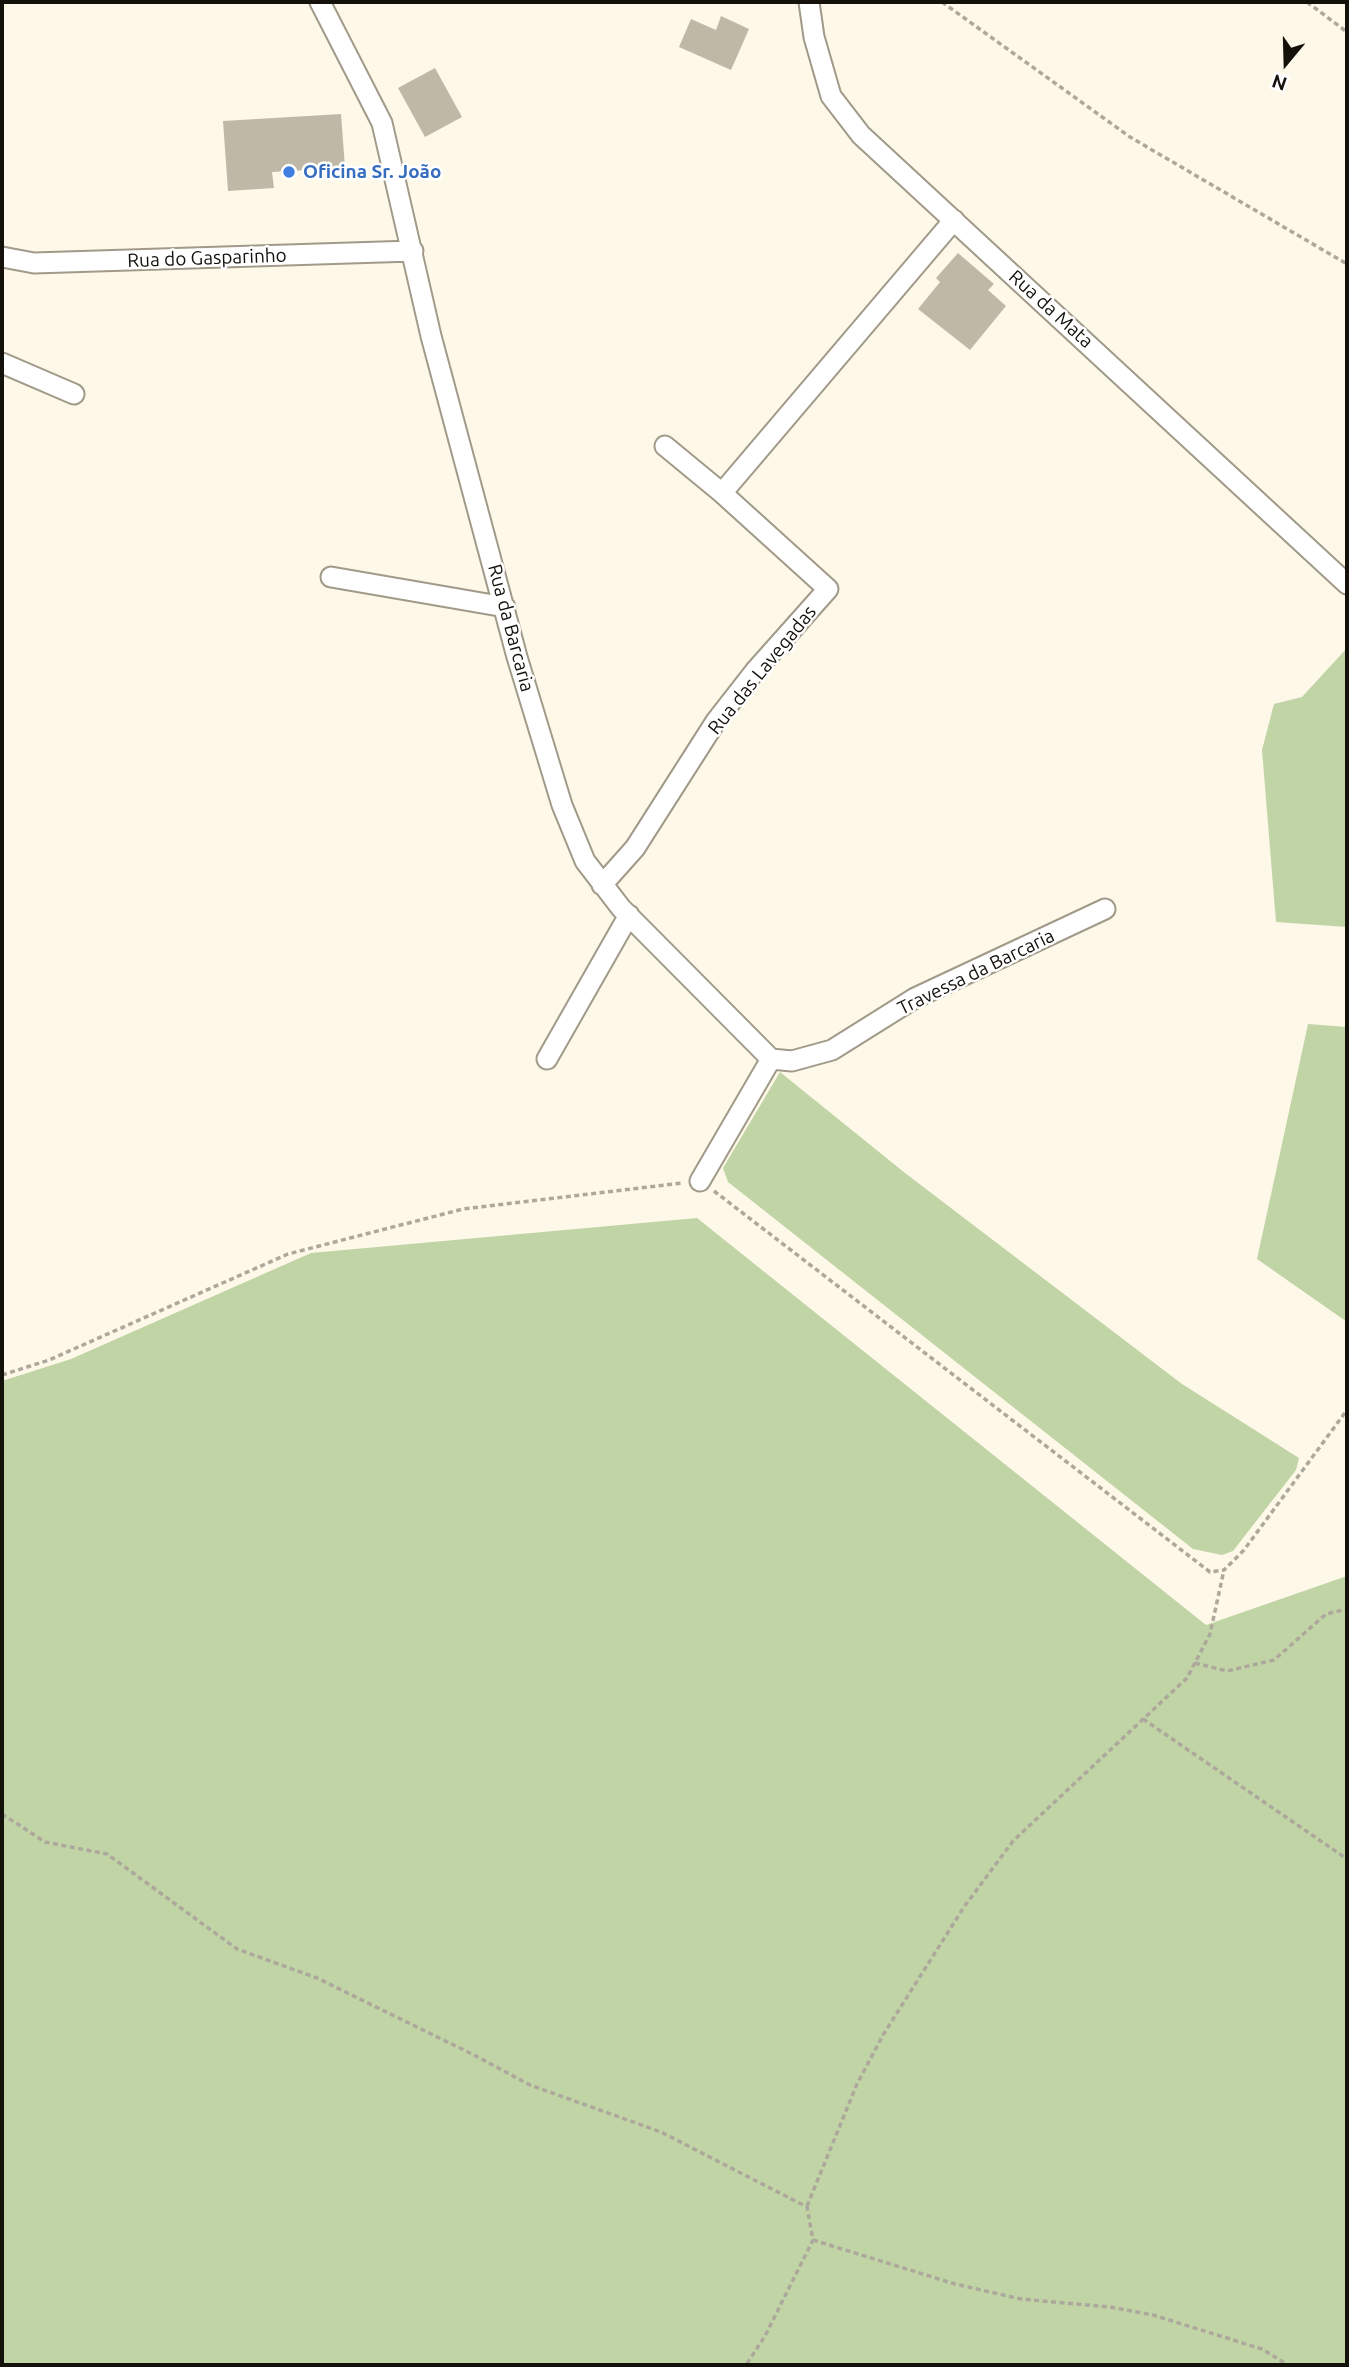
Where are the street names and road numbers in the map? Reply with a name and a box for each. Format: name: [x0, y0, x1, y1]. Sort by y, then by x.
street label: Rua do Gasparinho: [127, 244, 287, 272]
street label: Rua da Mata: [1004, 265, 1098, 353]
street label: Rua da Barcaria: [483, 562, 539, 694]
street label: Rua das Lavegadas: [703, 601, 821, 739]
street label: Travessa da Barcaria: [894, 924, 1058, 1020]

